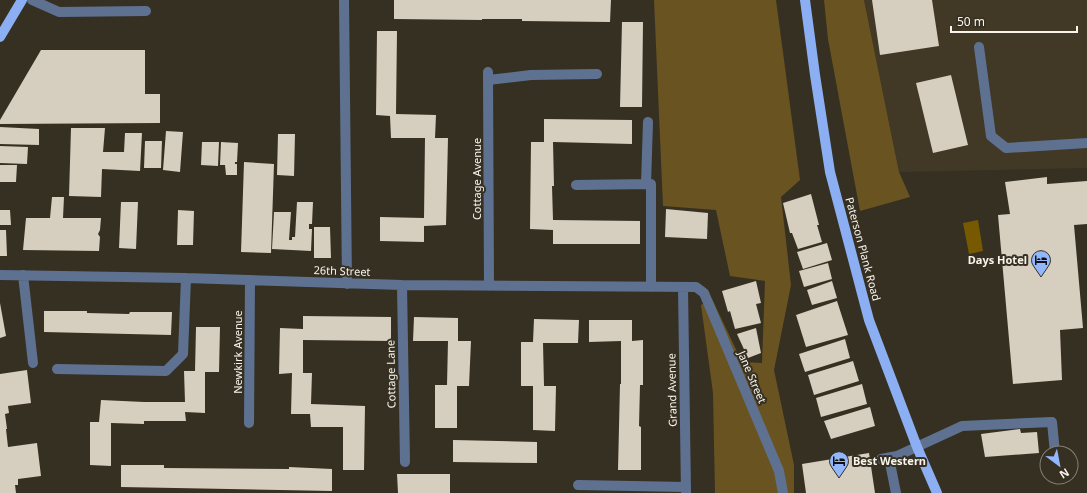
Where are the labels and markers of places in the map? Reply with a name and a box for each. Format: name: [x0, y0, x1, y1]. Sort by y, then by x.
hotel icon: Days Hotel: [1030, 249, 1052, 277]
place label: Days Hotel: [968, 252, 1027, 267]
hotel icon: Best Western: [828, 450, 850, 478]
place label: Best Western: [853, 453, 926, 468]

